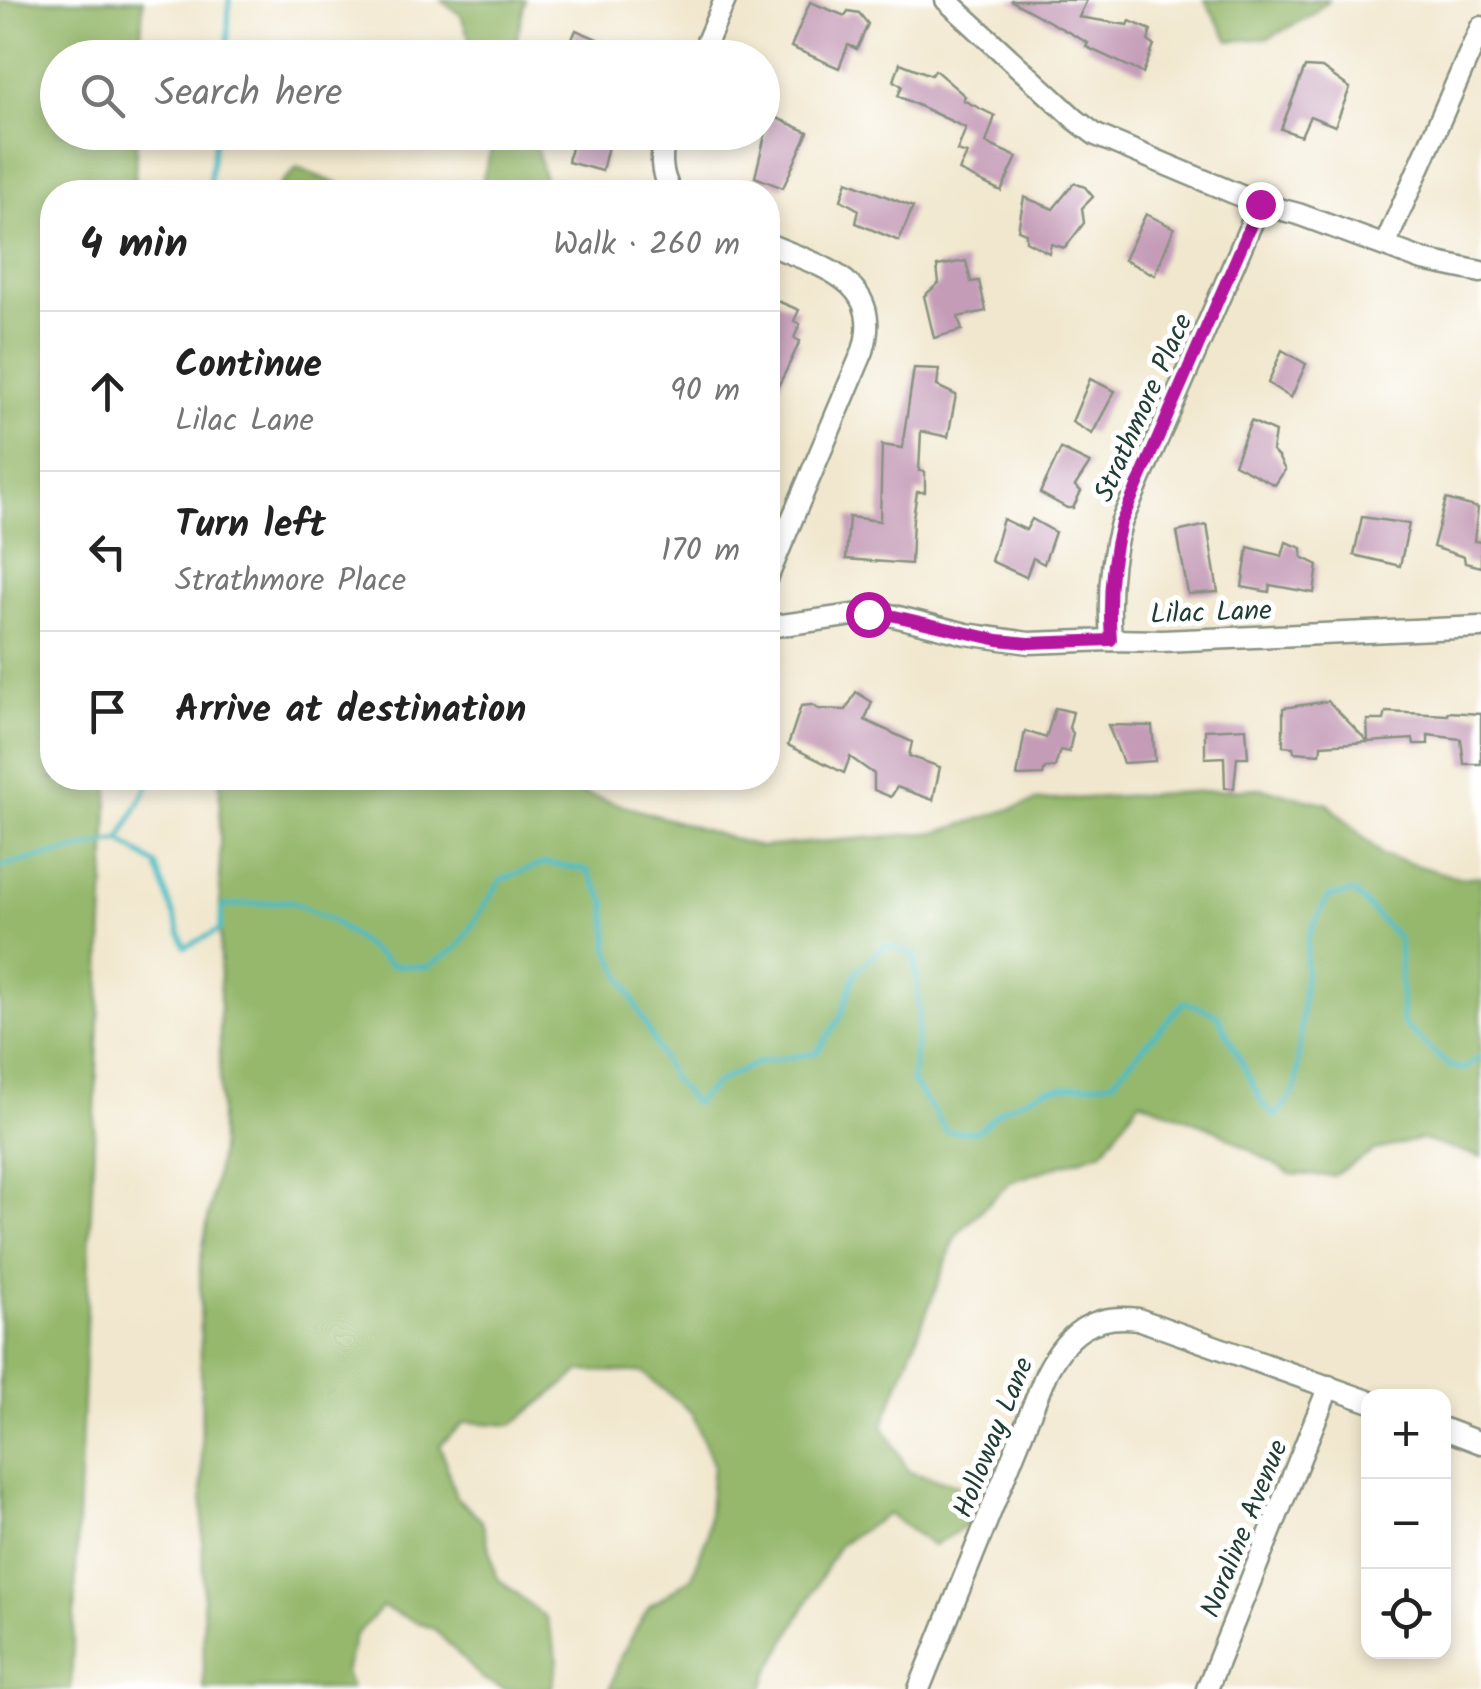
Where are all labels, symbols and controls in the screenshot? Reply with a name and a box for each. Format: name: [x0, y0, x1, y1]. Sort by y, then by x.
search box: [40, 40, 780, 150]
text: Search here: [155, 65, 342, 125]
icon: search: [75, 68, 130, 123]
route end: [1238, 182, 1284, 228]
text: 4 min: [80, 212, 188, 279]
text: Walk · 260 m: [553, 220, 740, 271]
street label: Strathmore Place: [1083, 306, 1206, 510]
text: Continue: [175, 336, 322, 396]
icon: ahead: [80, 364, 135, 419]
text: 90 m: [670, 366, 740, 417]
text: Lilac Lane: [175, 396, 314, 447]
text: Turn left: [175, 496, 326, 556]
icon: left: [80, 524, 135, 579]
text: 170 m: [661, 526, 740, 577]
text: Strathmore Place: [175, 556, 406, 607]
street label: Lilac Lane: [1150, 589, 1273, 638]
route start: [846, 592, 892, 638]
text: Arrive at destination: [175, 681, 526, 741]
icon: arrive: [80, 684, 135, 739]
street label: Holloway Lane: [942, 1350, 1047, 1525]
map controls: [1361, 1389, 1451, 1659]
button: +: [1361, 1389, 1451, 1479]
street label: Noraline Avenue: [1189, 1433, 1302, 1625]
button: −: [1361, 1479, 1451, 1569]
button: locate: [1361, 1569, 1451, 1659]

